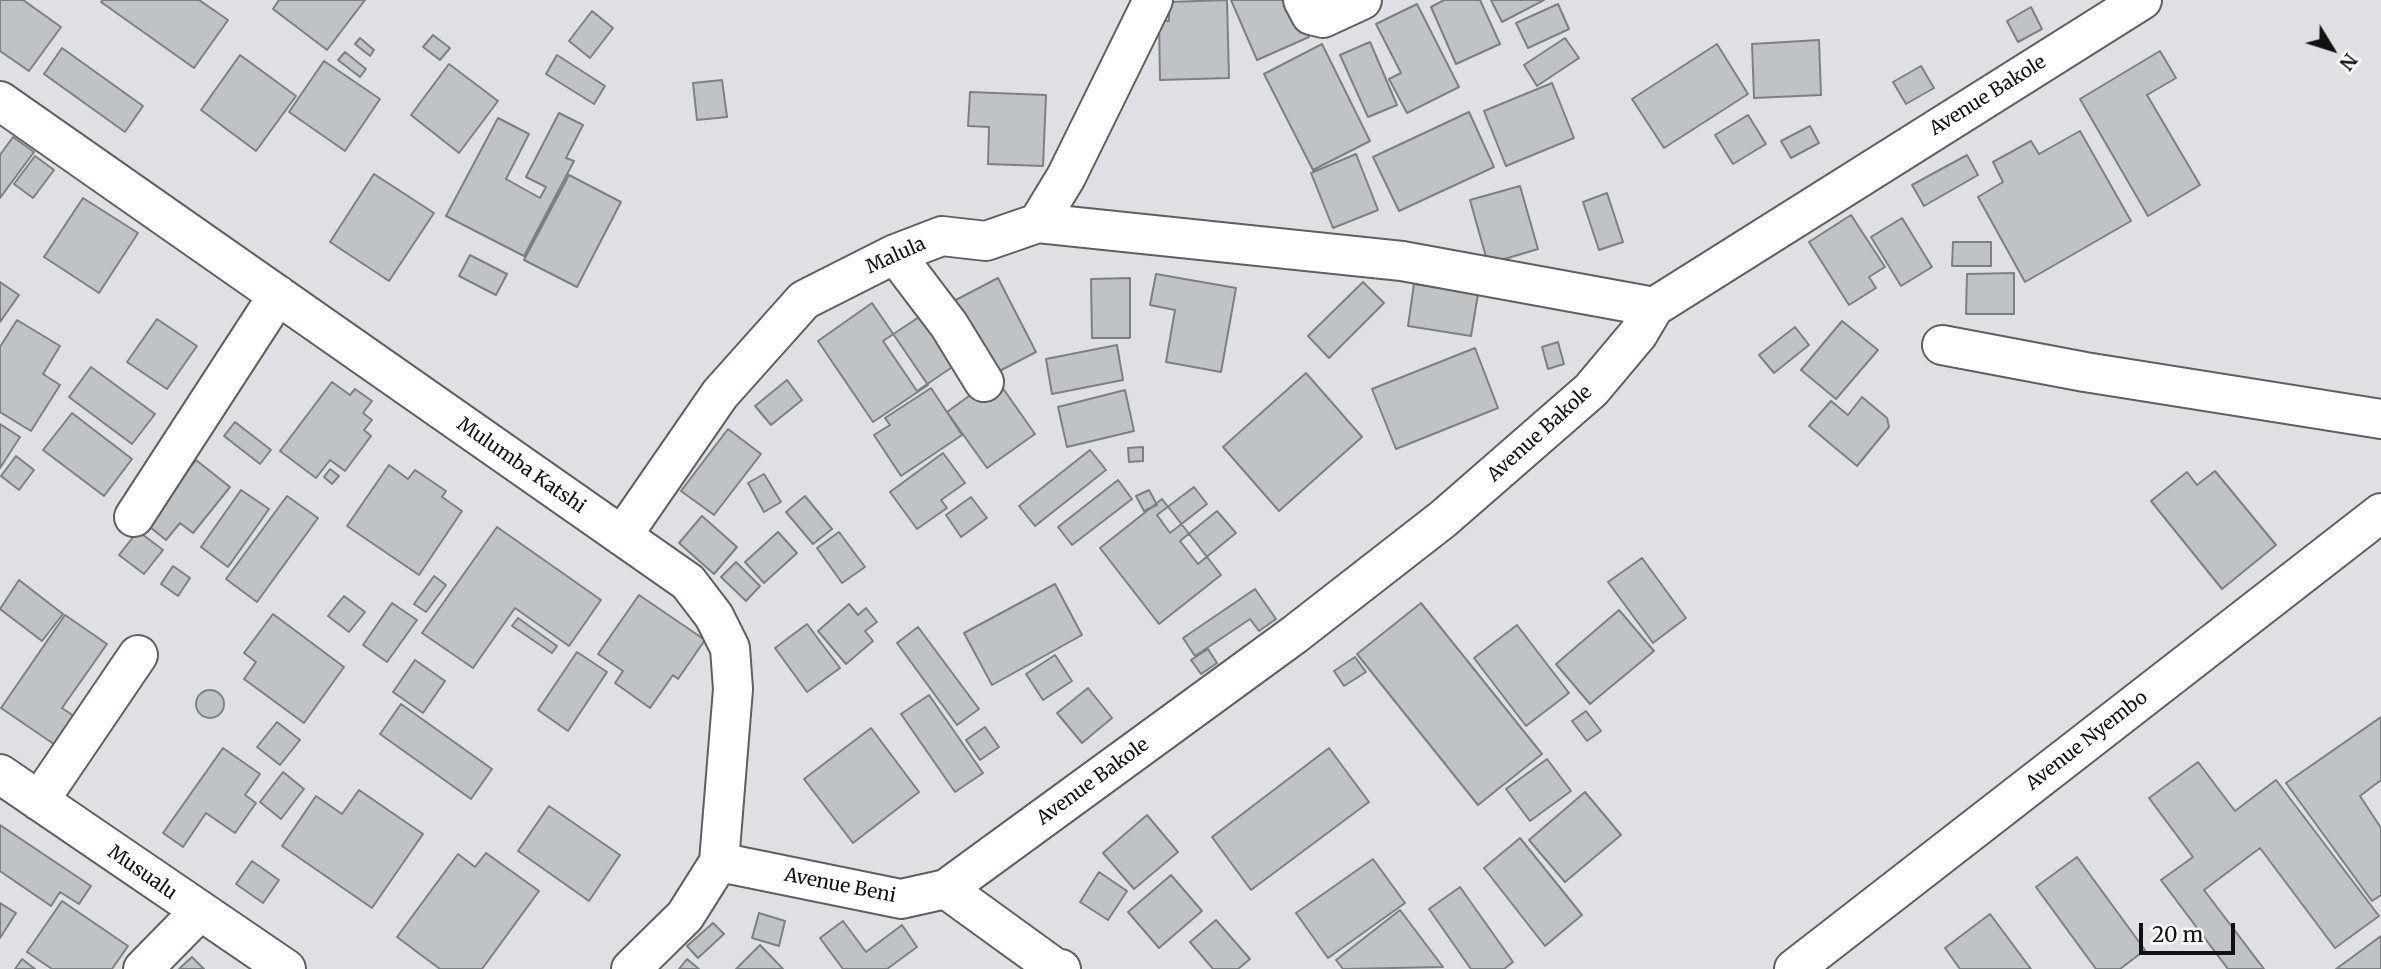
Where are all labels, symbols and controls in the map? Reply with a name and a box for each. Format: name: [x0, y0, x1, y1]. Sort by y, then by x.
north arrow: [2297, 14, 2367, 84]
text: N: [2334, 49, 2363, 75]
street label: Avenue Bakole: [1926, 51, 2050, 141]
street label: Malula: [863, 233, 929, 279]
street label: Avenue Bakole: [1483, 381, 1597, 487]
street label: Mulumba Katshi: [452, 413, 590, 519]
street label: Avenue Nyembo: [2022, 686, 2152, 796]
street label: Avenue Bakole: [1033, 734, 1153, 830]
street label: Musualu: [103, 841, 181, 905]
street label: Avenue Beni: [782, 864, 898, 908]
scale bar: [2143, 909, 2239, 953]
text: 20 m: [2152, 921, 2203, 948]

